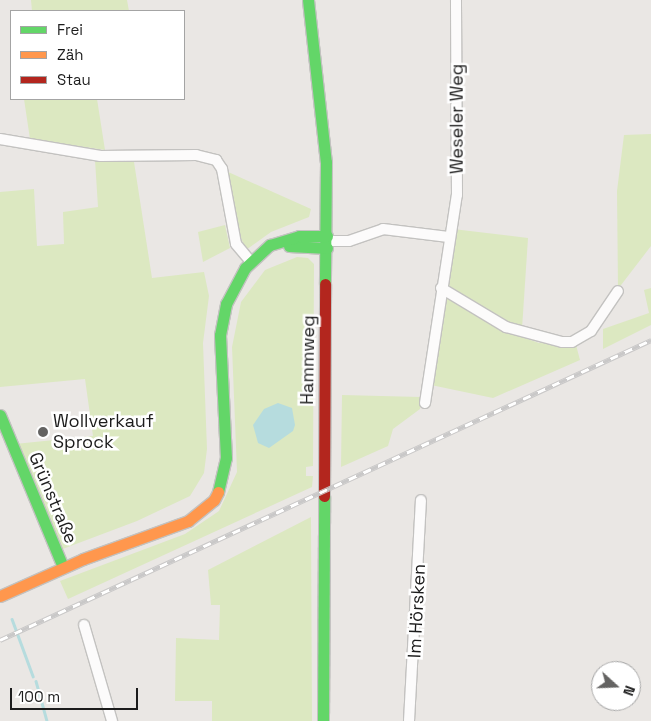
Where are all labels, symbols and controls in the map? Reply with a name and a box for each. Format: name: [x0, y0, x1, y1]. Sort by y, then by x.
legend: [10, 10, 185, 100]
text: Frei: [57, 20, 83, 39]
text: Zäh: [57, 45, 83, 64]
street label: Weseler Weg: [446, 64, 468, 174]
text: Stau: [57, 70, 91, 89]
street label: Hammweg: [296, 315, 320, 405]
place label: Wollverkauf Sprock: [53, 411, 154, 454]
marker: Wollverkauf Sprock: [37, 426, 49, 438]
street label: Grünstraße: [24, 449, 82, 547]
street label: Im Hörsken: [404, 563, 430, 659]
north arrow: [591, 661, 641, 711]
scale bar: [12, 678, 140, 710]
text: N: [619, 683, 639, 698]
text: 100 m: [18, 687, 60, 706]

